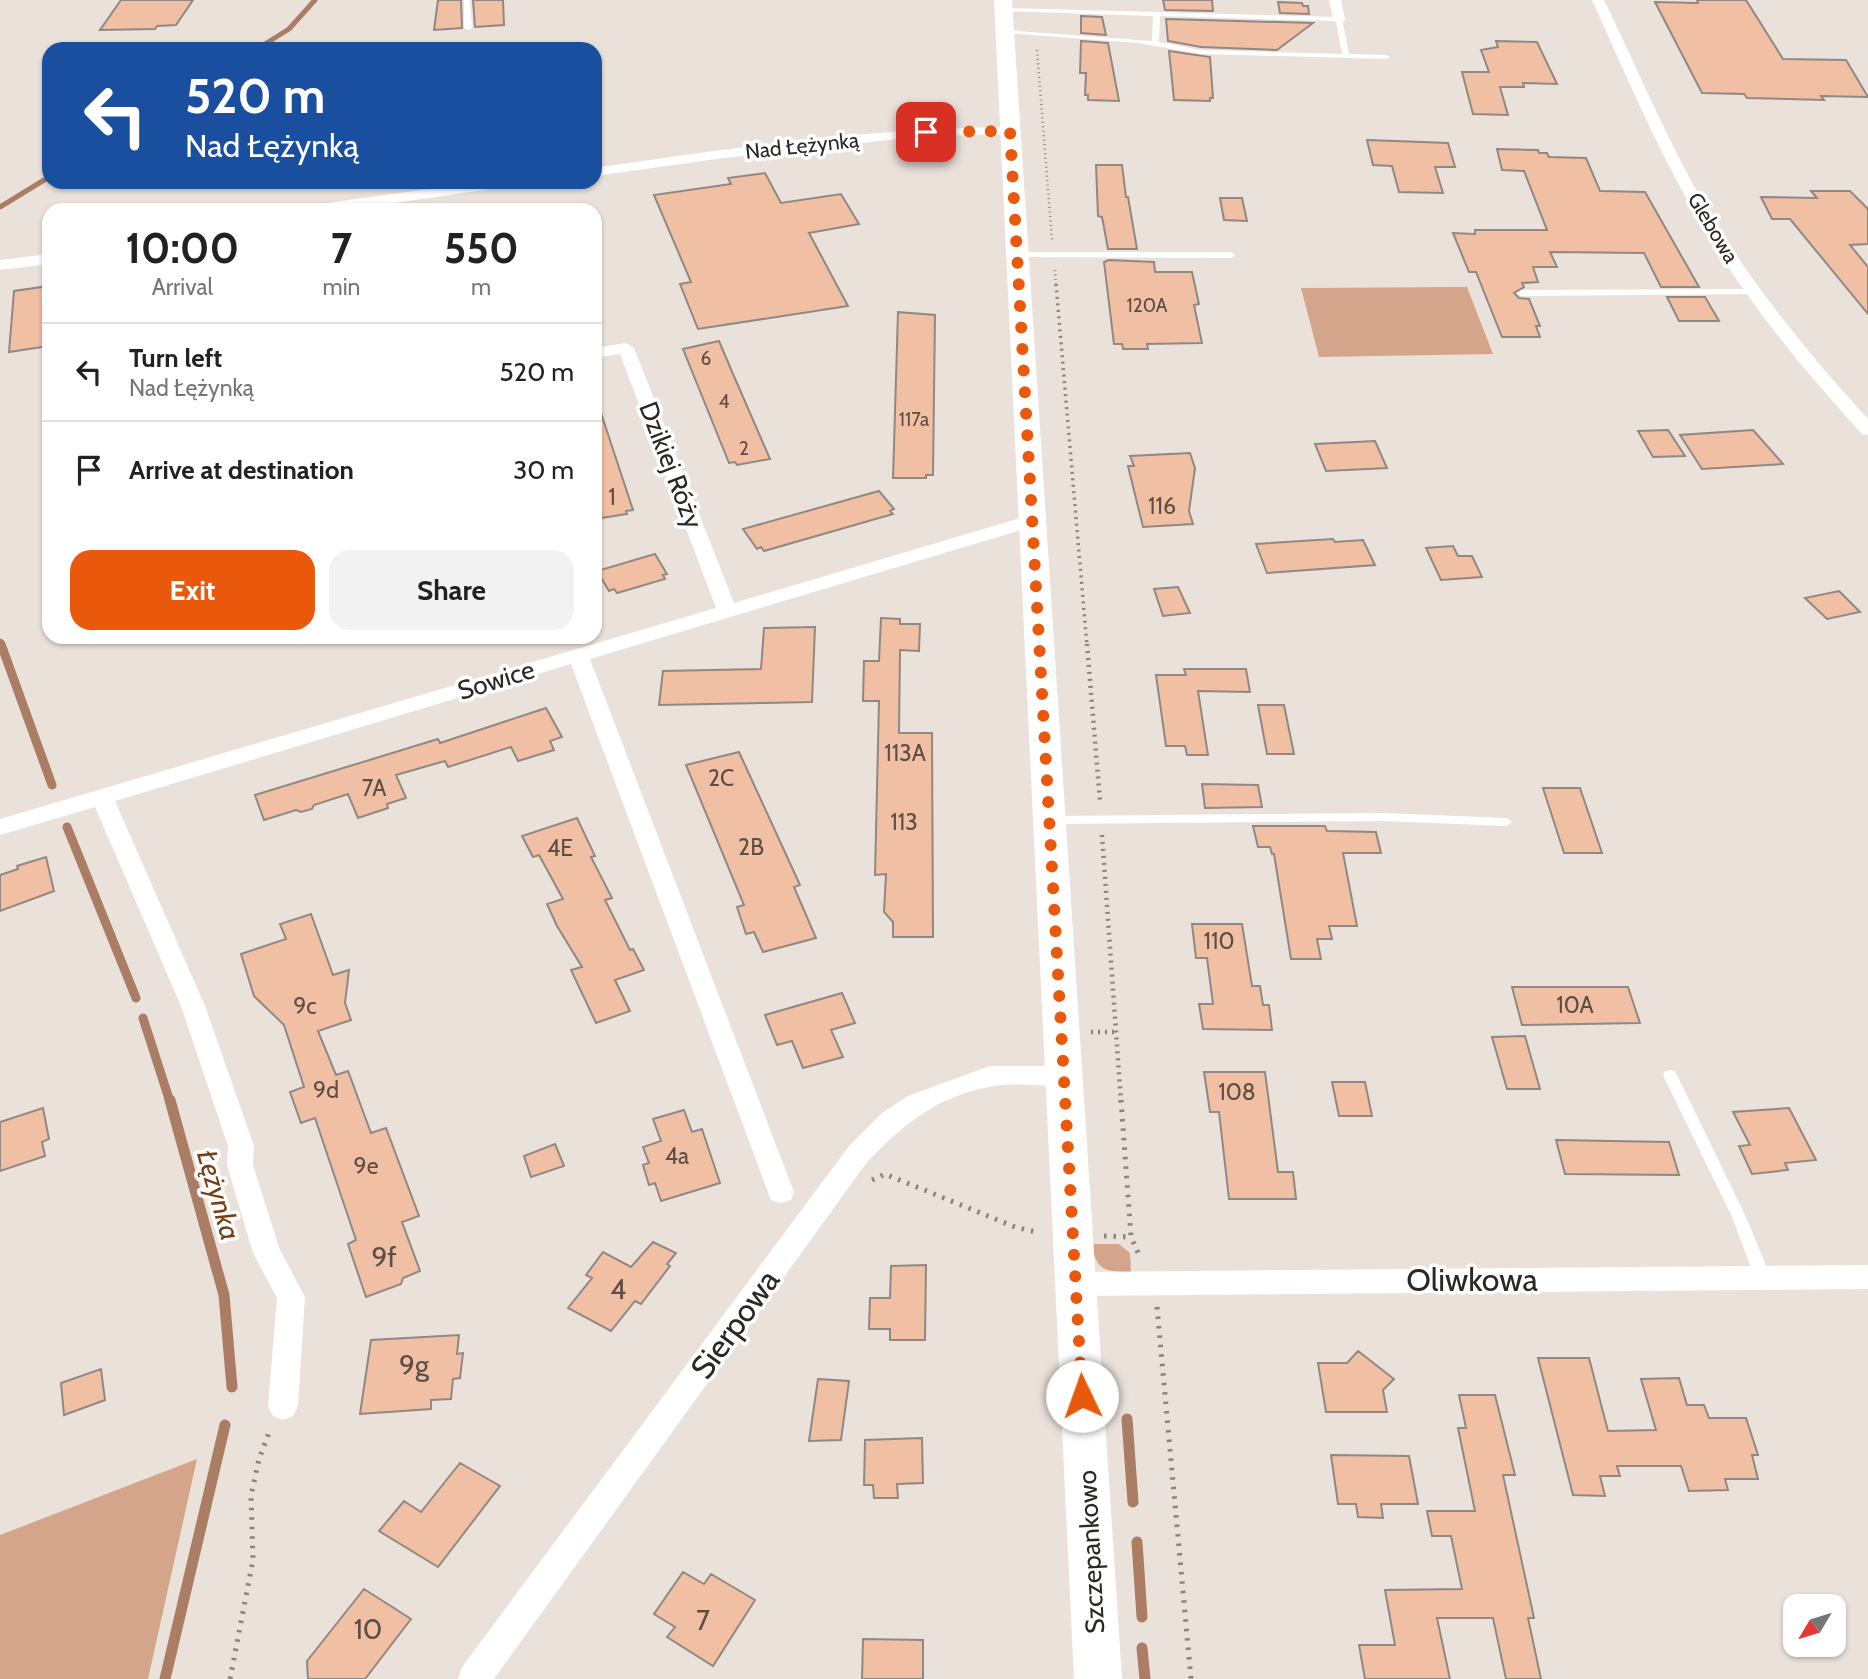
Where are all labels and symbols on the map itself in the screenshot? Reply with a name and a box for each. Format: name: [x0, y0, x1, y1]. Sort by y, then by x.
pin: [896, 102, 956, 162]
street label: Nad Łężynką: [744, 127, 861, 164]
street label: Glebowa: [1683, 188, 1744, 268]
house number: 120A: [1127, 294, 1168, 317]
house number: 6: [701, 347, 711, 370]
house number: 4: [719, 390, 730, 413]
street label: Dzikiej Róży: [632, 397, 710, 533]
house number: 117a: [899, 408, 929, 431]
house number: 2: [739, 437, 749, 460]
house number: 1: [608, 483, 616, 511]
house number: 116: [1148, 492, 1176, 520]
street label: Sowice: [454, 653, 538, 707]
house number: 113A: [884, 739, 926, 767]
house number: 2C: [708, 764, 734, 792]
house number: 7A: [362, 774, 386, 802]
house number: 113: [890, 808, 918, 836]
house number: 2B: [738, 833, 764, 861]
house number: 4E: [547, 834, 573, 862]
house number: 110: [1203, 927, 1235, 955]
house number: 10A: [1556, 991, 1594, 1019]
house number: 9c: [293, 992, 317, 1020]
house number: 9d: [313, 1076, 339, 1104]
house number: 108: [1218, 1078, 1256, 1106]
house number: 4a: [665, 1142, 689, 1170]
water label: Łężynka: [190, 1146, 248, 1244]
house number: 9e: [354, 1152, 379, 1180]
house number: 9f: [371, 1240, 397, 1274]
street label: Oliwkowa: [1406, 1260, 1538, 1299]
street label: Sierpowa: [682, 1261, 788, 1386]
house number: 4: [610, 1272, 626, 1306]
house number: 9g: [399, 1348, 430, 1382]
position arrow: [1045, 1359, 1119, 1433]
street label: Szczepankowo: [1071, 1469, 1111, 1635]
north arrow: [1783, 1594, 1846, 1657]
house number: 7: [696, 1603, 710, 1637]
house number: 10: [354, 1612, 382, 1646]

